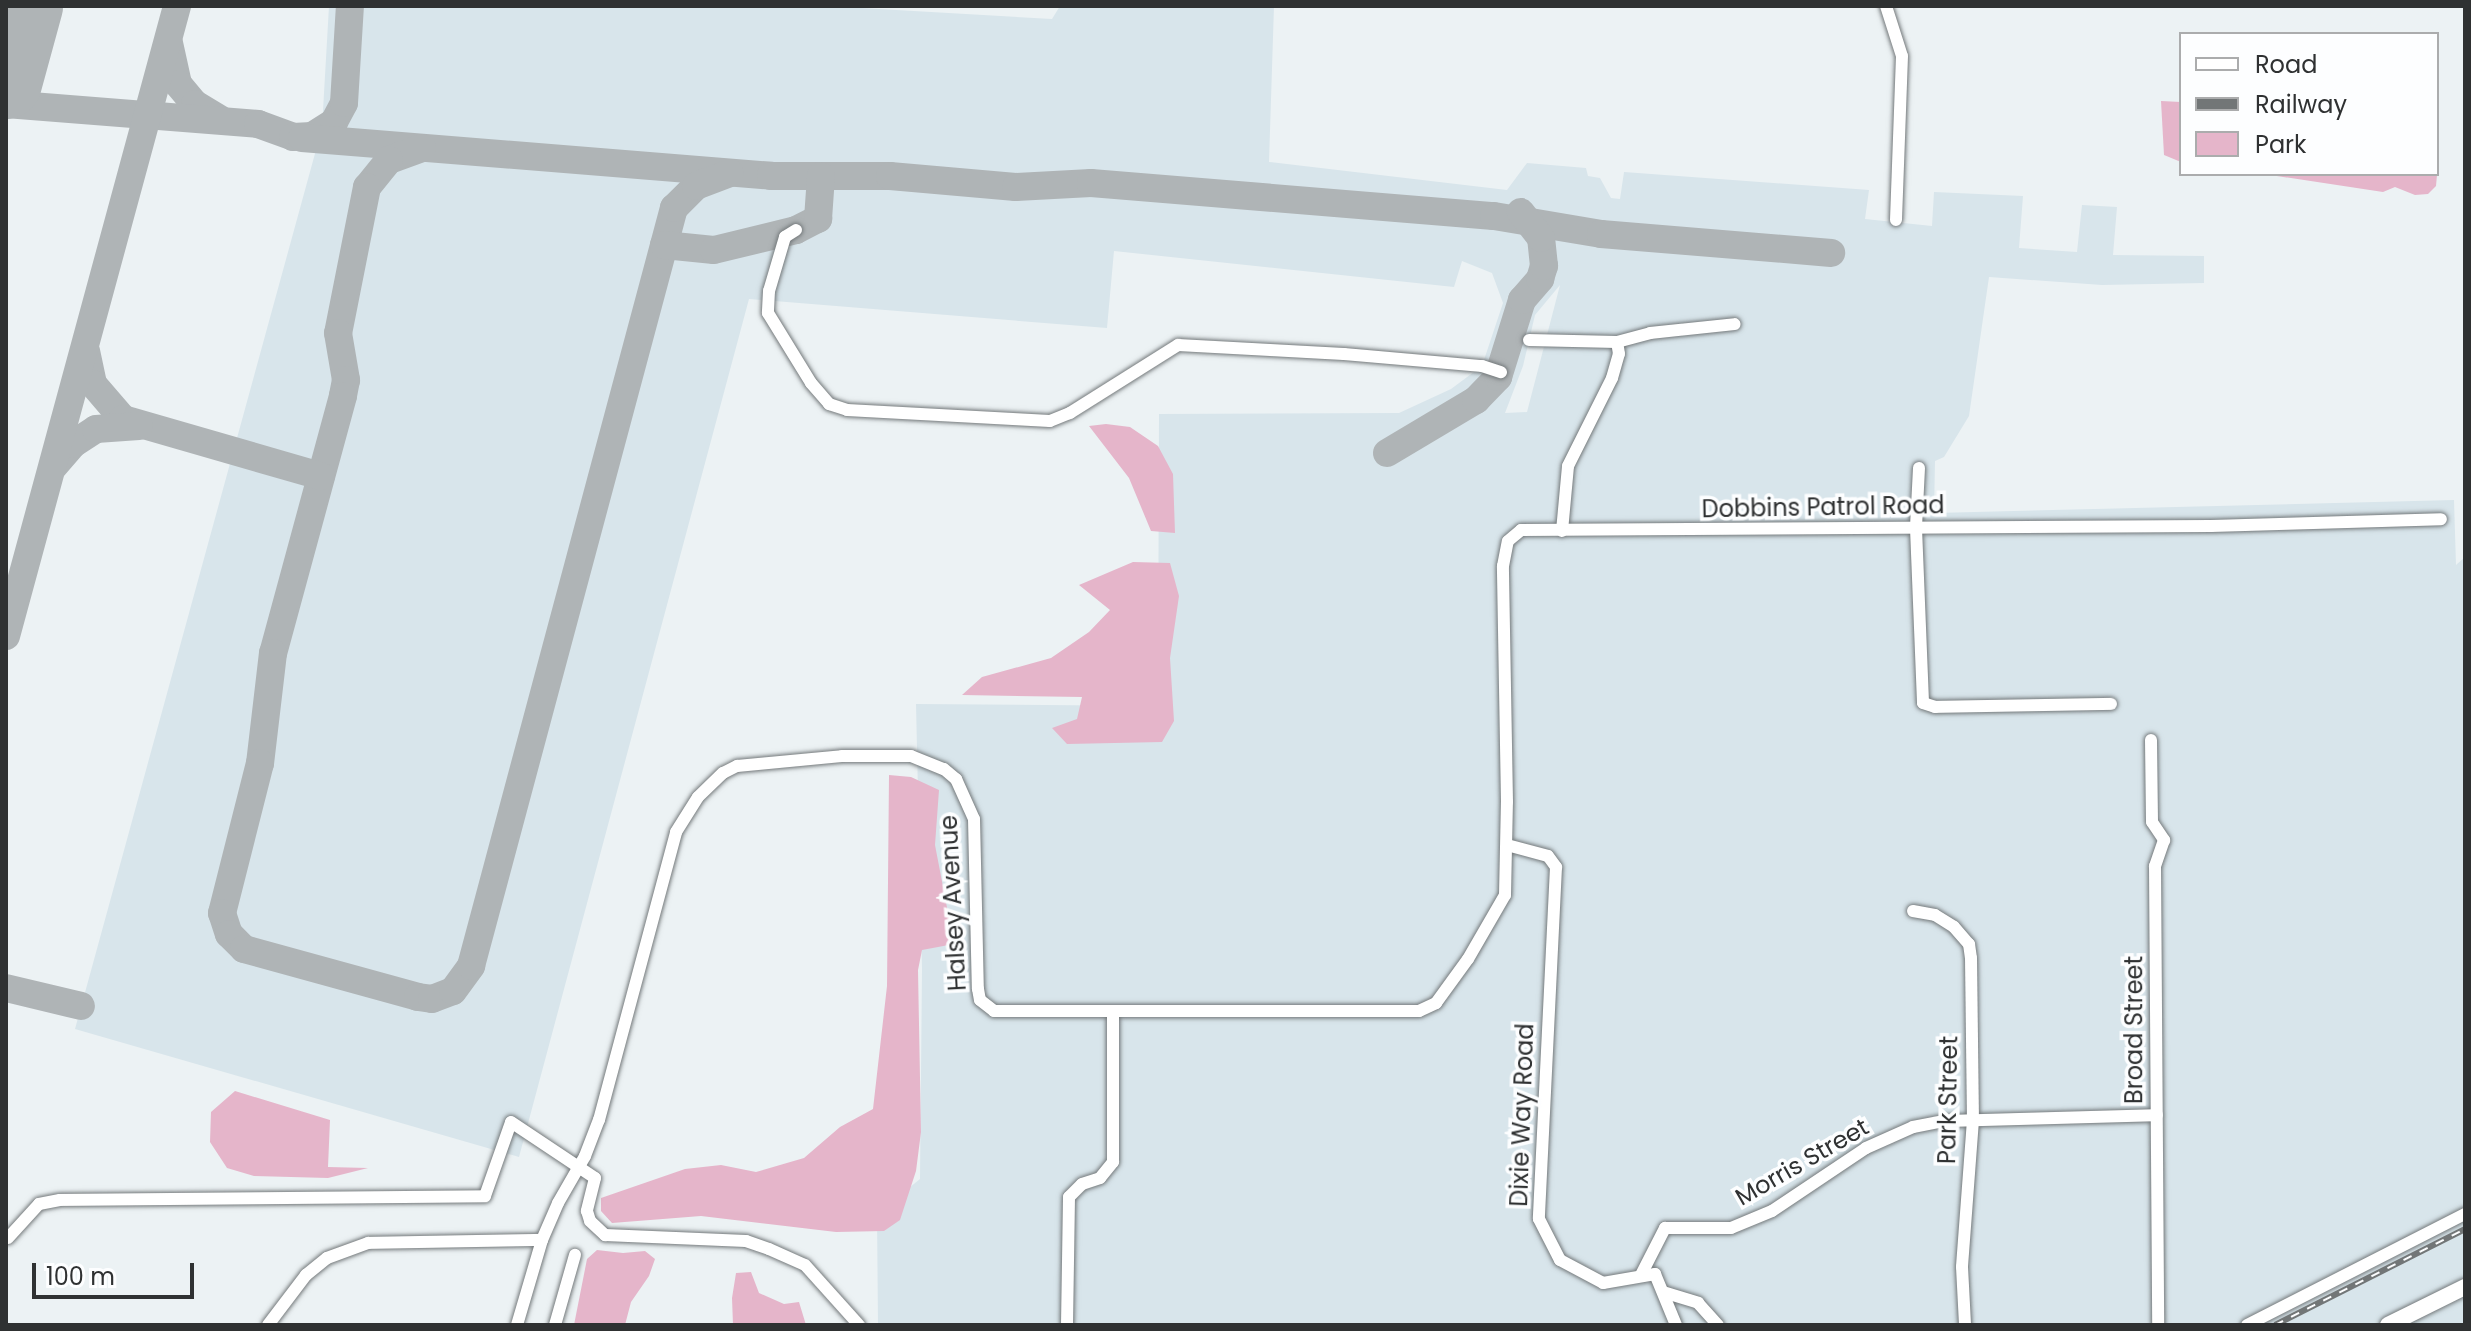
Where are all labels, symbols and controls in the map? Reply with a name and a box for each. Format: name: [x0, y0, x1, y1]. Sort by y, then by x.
legend: [2179, 32, 2439, 176]
text: Road: [2255, 48, 2317, 81]
text: Railway: [2255, 88, 2347, 121]
text: Park: [2255, 128, 2306, 161]
street label: Dobbins Patrol Road: [1701, 490, 1945, 524]
street label: Halsey Avenue: [934, 814, 972, 992]
street label: Broad Street: [2120, 956, 2148, 1104]
street label: Dixie Way Road: [1504, 1023, 1540, 1207]
street label: Park Street: [1932, 1036, 1964, 1164]
street label: Morris Street: [1730, 1112, 1874, 1212]
scale bar: [36, 1247, 198, 1297]
text: 100 m: [46, 1260, 115, 1293]

